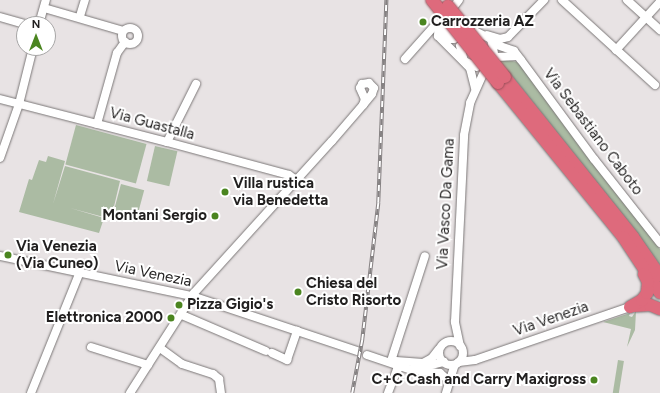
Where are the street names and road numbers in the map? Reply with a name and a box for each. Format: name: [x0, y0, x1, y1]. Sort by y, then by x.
street label: Via Sebastiano Caboto: [539, 65, 647, 199]
street label: Via Guastalla: [108, 104, 196, 144]
street label: Via Vasco Da Gama: [434, 138, 458, 270]
street label: Via Venezia: [113, 257, 193, 291]
street label: Via Venezia: [511, 298, 591, 340]

